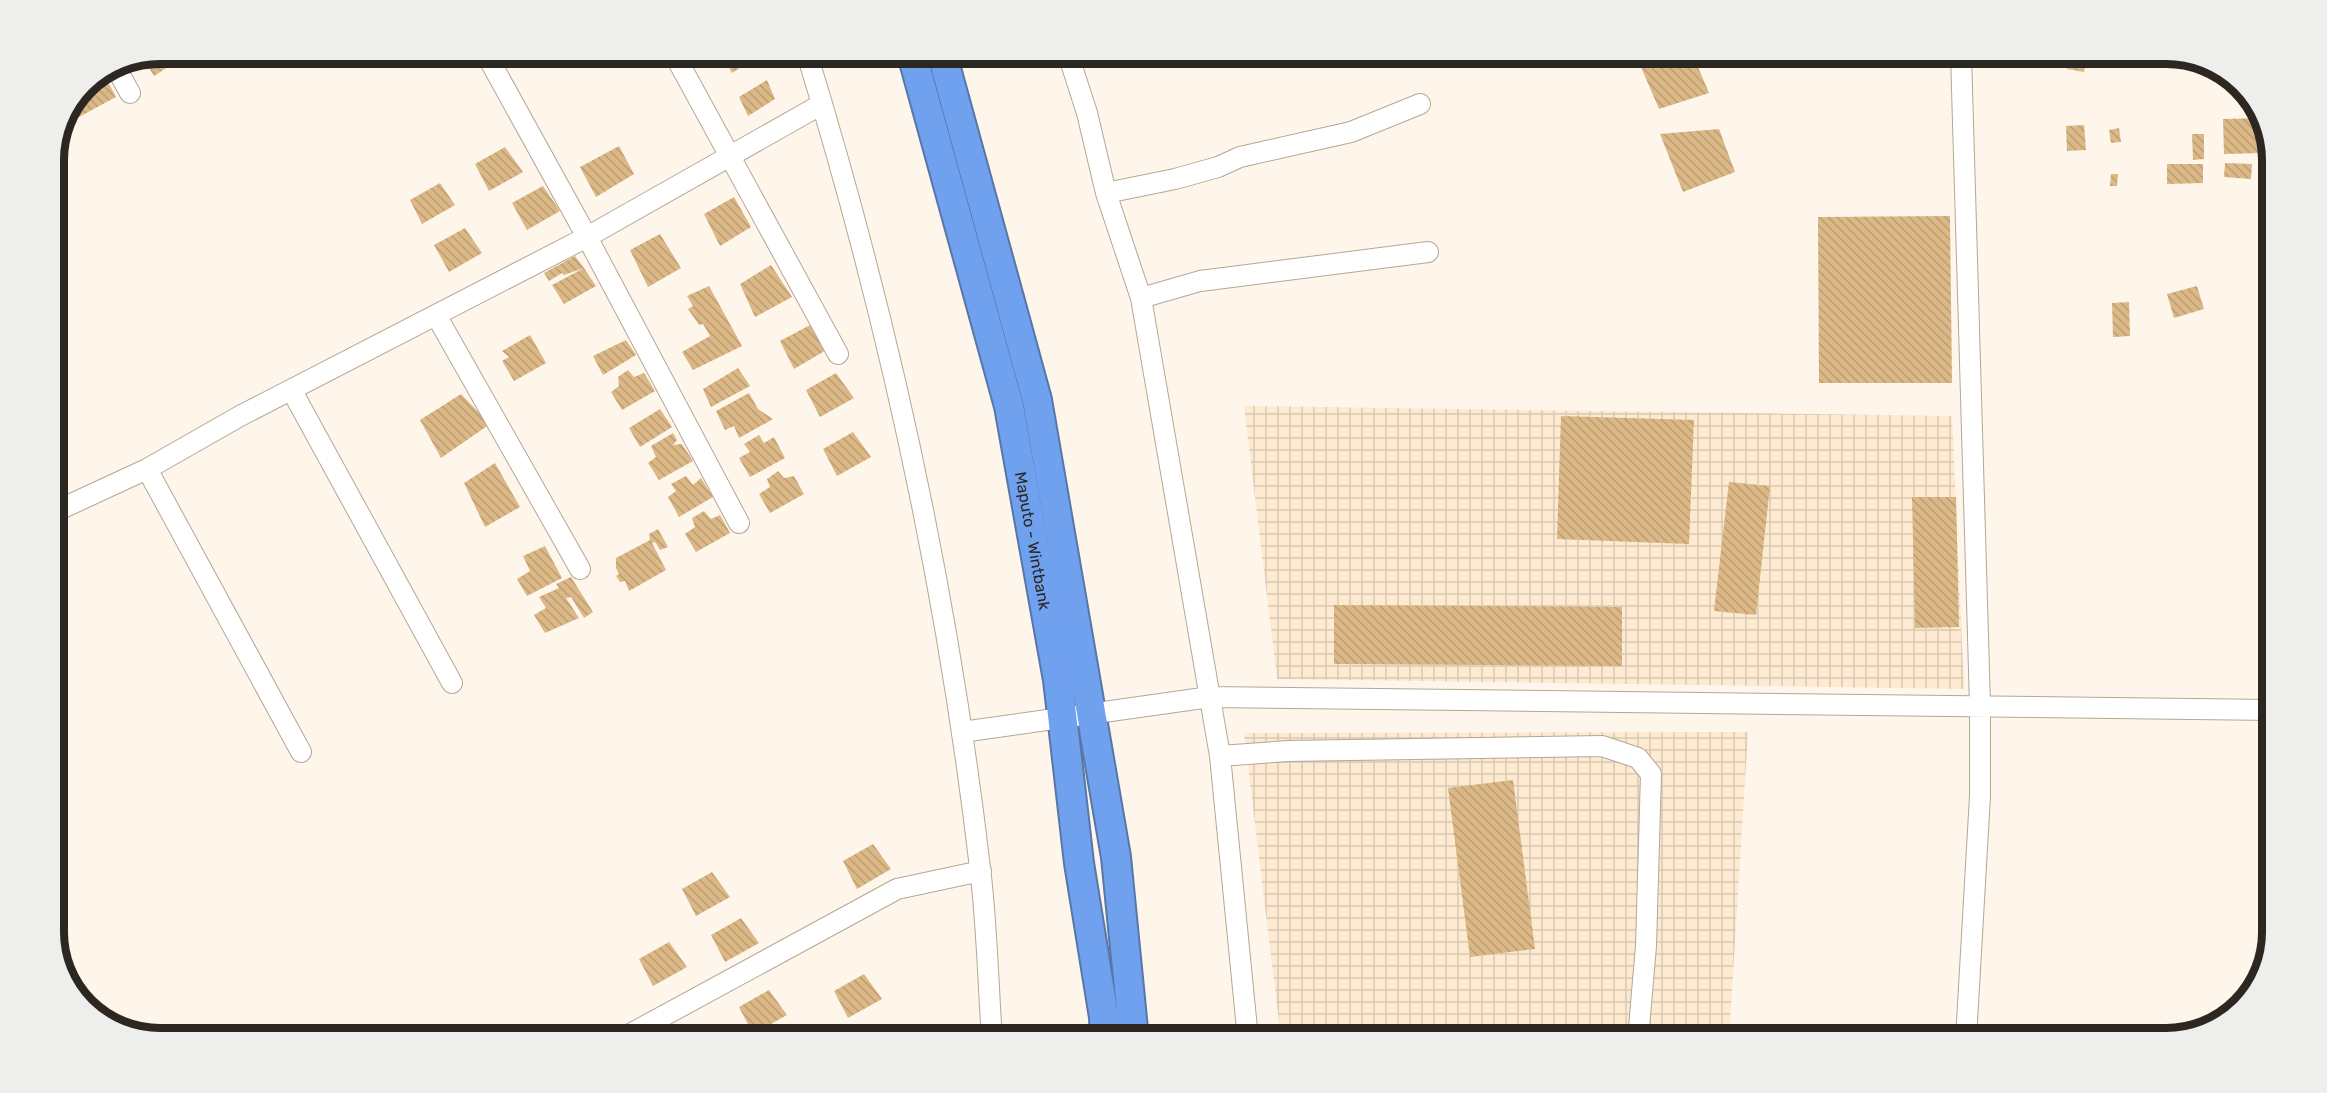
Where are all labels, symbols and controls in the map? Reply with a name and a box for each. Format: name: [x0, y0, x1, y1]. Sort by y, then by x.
street label: Maputo - Wintbank: [1011, 470, 1054, 612]

